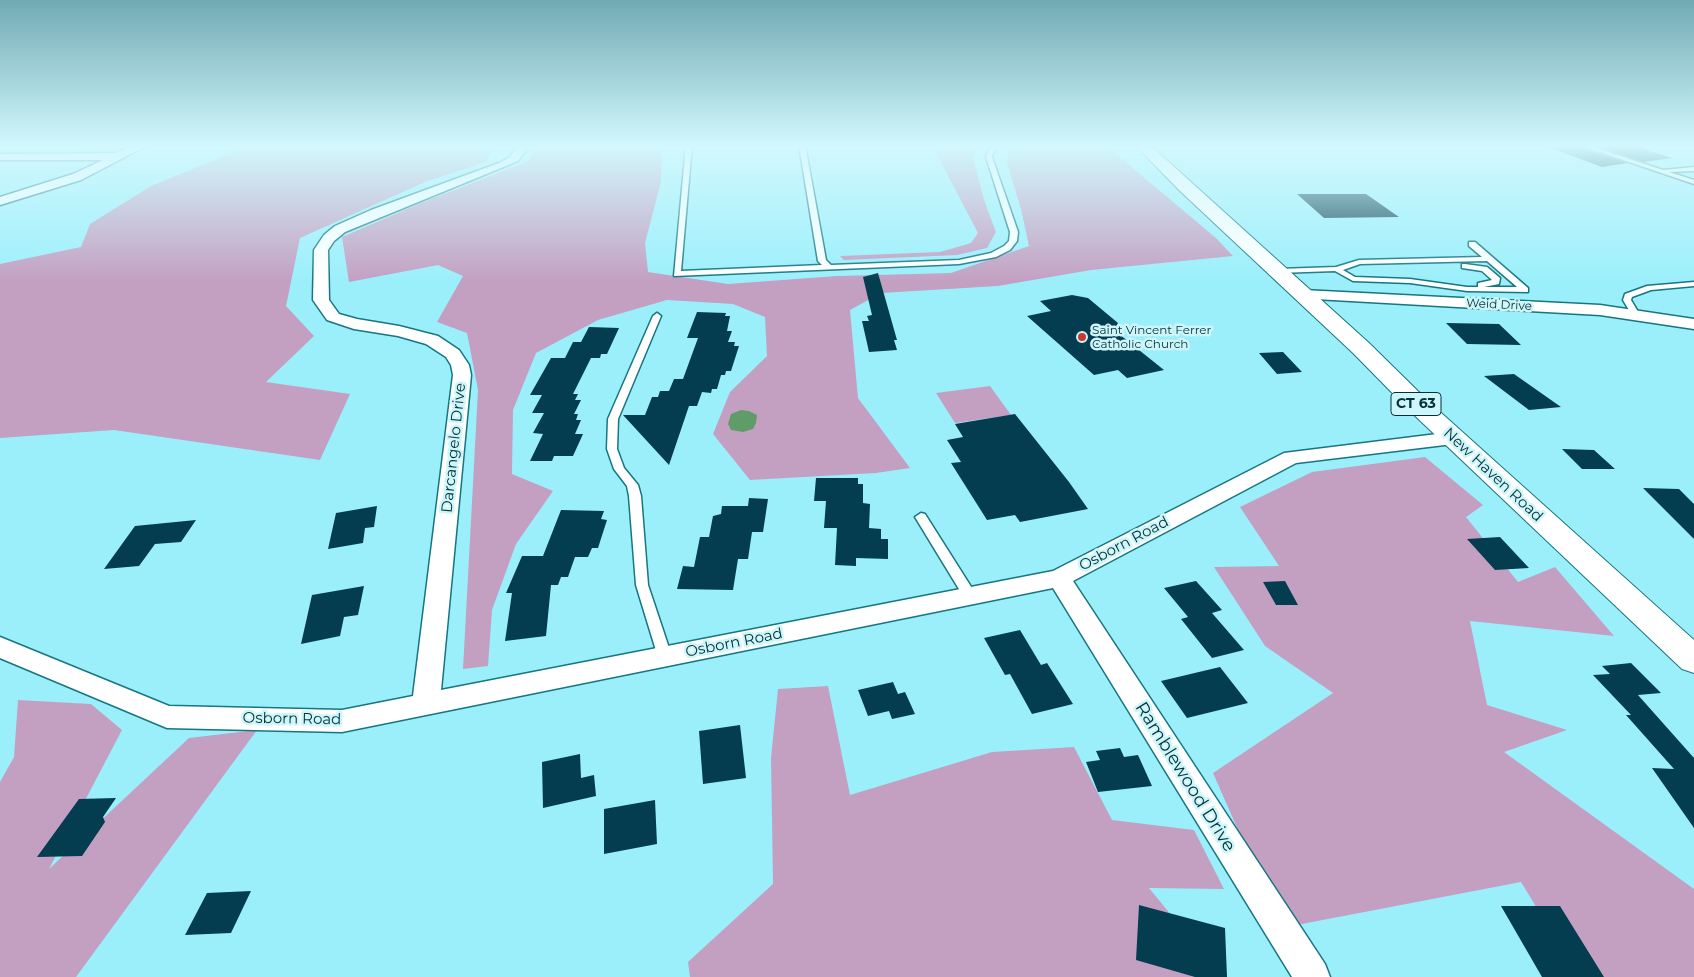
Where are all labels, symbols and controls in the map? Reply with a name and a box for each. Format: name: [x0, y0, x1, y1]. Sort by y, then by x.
street label: Weid Drive: [1466, 296, 1532, 314]
place label: Saint Vincent Ferrer Catholic Church: [1092, 323, 1211, 351]
marker: Saint Vincent Ferrer Catholic Church: [1076, 331, 1088, 343]
street label: Darcangelo Drive: [438, 382, 470, 514]
road number: CT 63: [1391, 392, 1441, 416]
street label: New Haven Road: [1440, 424, 1546, 526]
street label: Osborn Road: [1076, 513, 1172, 575]
street label: Osborn Road: [684, 625, 784, 661]
street label: Ramblewood Drive: [1130, 698, 1240, 856]
street label: Osborn Road: [243, 709, 341, 729]

